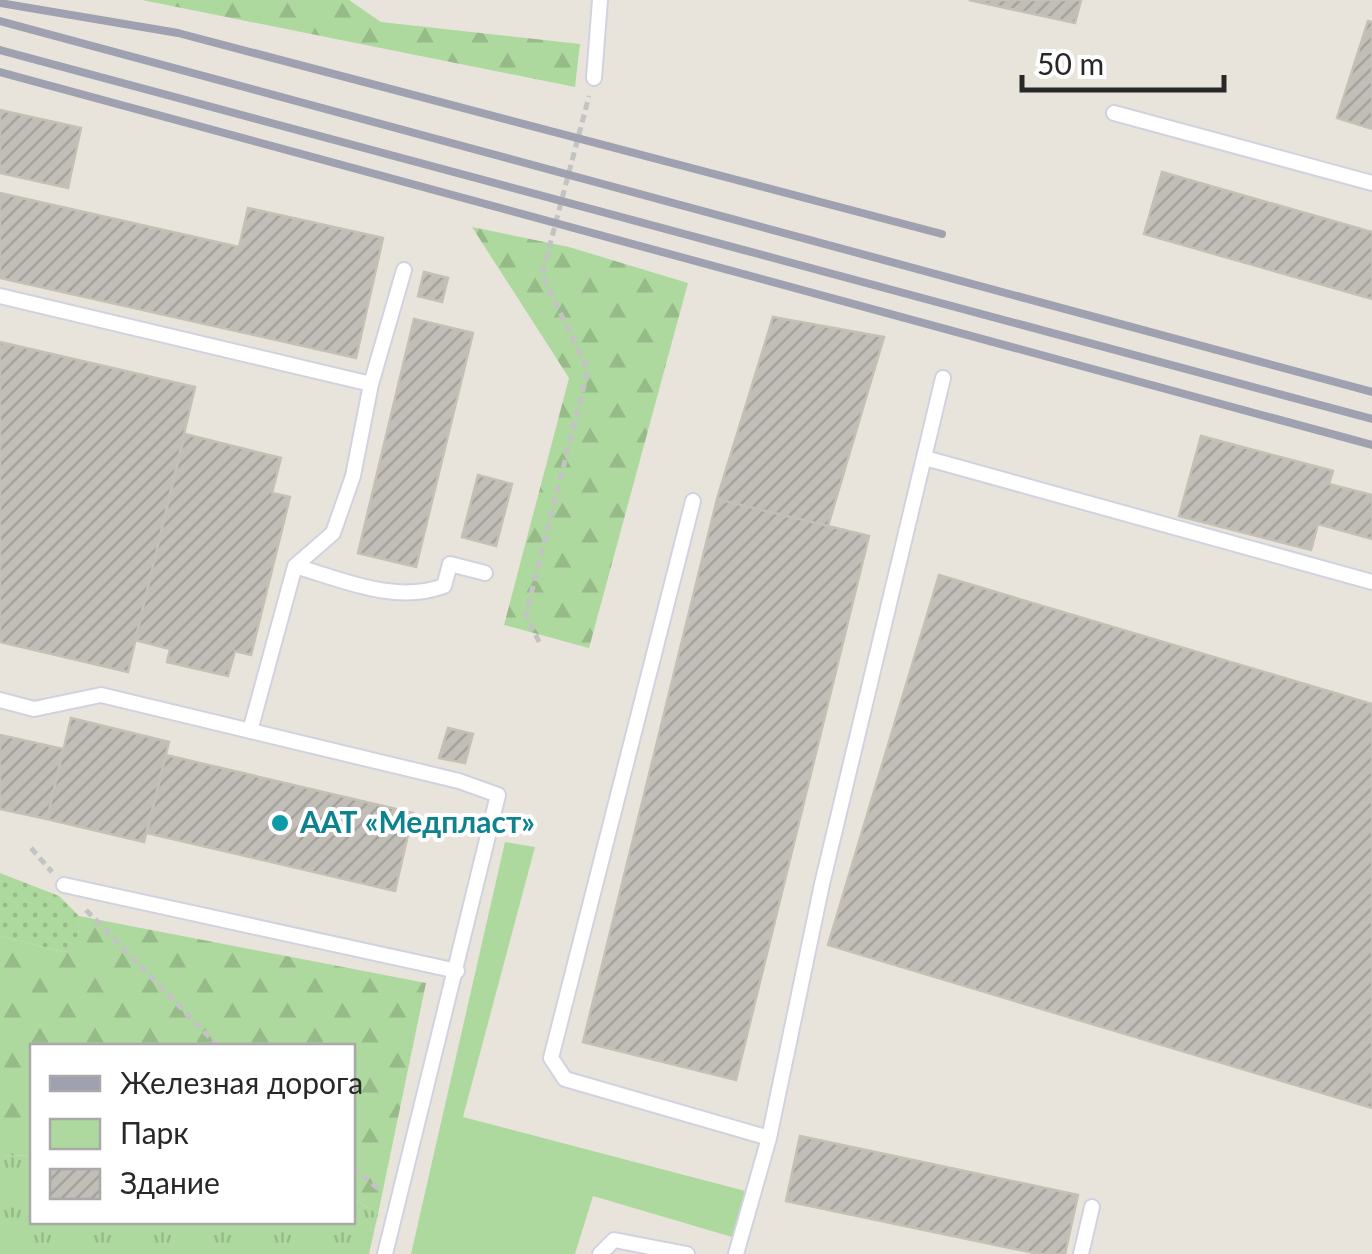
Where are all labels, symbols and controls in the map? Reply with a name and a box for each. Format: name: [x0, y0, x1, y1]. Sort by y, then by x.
scale bar: [1022, 30, 1224, 92]
text: 50 m: [1037, 45, 1104, 81]
place label: ААТ «Медпласт»: [299, 803, 535, 839]
marker: ААТ «Медпласт»: [269, 812, 291, 834]
legend: [30, 1044, 355, 1224]
text: Железная дорога: [120, 1064, 363, 1100]
text: Парк: [120, 1114, 189, 1150]
text: Здание: [120, 1164, 220, 1200]

